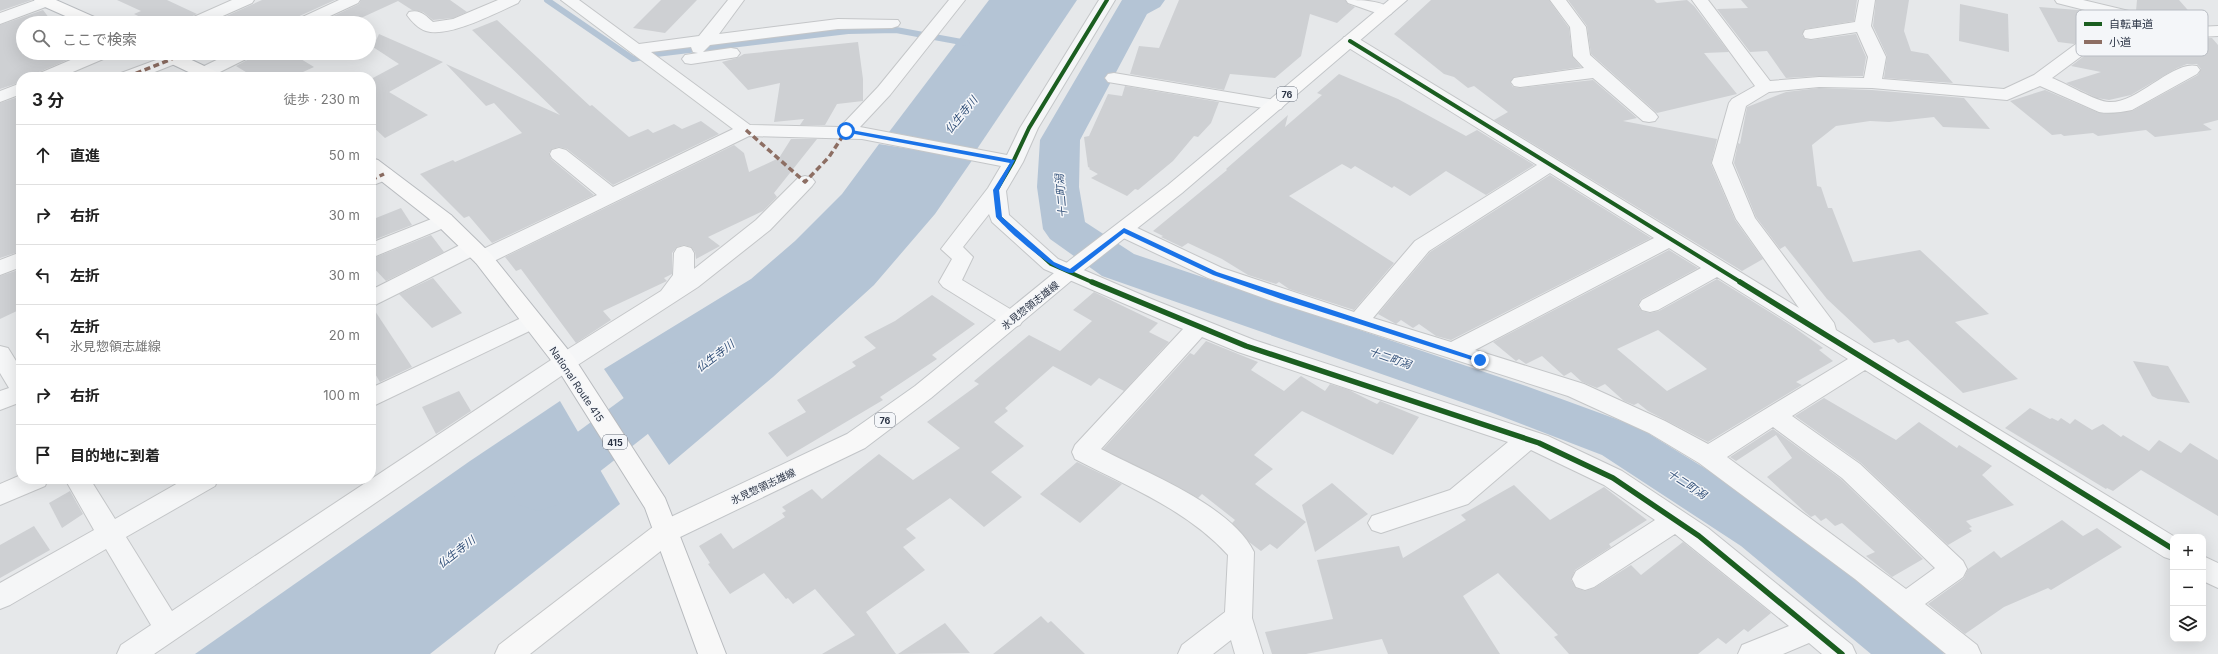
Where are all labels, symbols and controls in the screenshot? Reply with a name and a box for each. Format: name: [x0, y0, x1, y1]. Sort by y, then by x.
legend: [2076, 10, 2208, 56]
search box: [16, 16, 376, 60]
text: 自転車道: [2109, 17, 2153, 31]
icon: search: [30, 27, 52, 49]
text: ここで検索: [62, 30, 137, 49]
text: 小道: [2109, 35, 2131, 49]
road number: 76: [1277, 87, 1297, 101]
text: 3 分: [32, 90, 64, 110]
text: 徒歩 · 230 m: [284, 91, 360, 107]
water label: 仏生寺川: [942, 93, 981, 137]
route start: [837, 122, 855, 140]
icon: ahead: [32, 144, 54, 166]
text: 直進: [70, 146, 100, 165]
text: 50 m: [329, 147, 360, 163]
water label: 十二町潟: [1052, 171, 1070, 219]
icon: right: [32, 204, 54, 226]
text: 右折: [70, 206, 100, 225]
text: 30 m: [329, 207, 360, 223]
icon: left: [32, 264, 54, 286]
text: 左折: [70, 266, 100, 285]
text: 30 m: [329, 267, 360, 283]
street label: 氷見惣領志雄線: [999, 278, 1061, 332]
text: 左折: [70, 317, 100, 336]
icon: left: [32, 324, 54, 346]
text: 20 m: [329, 327, 360, 343]
water label: 仏生寺川: [693, 337, 738, 375]
text: 氷見惣領志雄線: [70, 338, 161, 354]
street label: National Route 415: [547, 344, 607, 424]
water label: 十二町潟: [1367, 344, 1415, 372]
route end: [1471, 351, 1489, 369]
icon: right: [32, 384, 54, 406]
text: 右折: [70, 386, 100, 405]
text: 100 m: [323, 387, 360, 403]
road number: 76: [875, 413, 895, 427]
road number: 415: [603, 435, 627, 449]
icon: arrive: [32, 444, 54, 466]
text: 目的地に到着: [70, 446, 160, 465]
street label: 氷見惣領志雄線: [729, 466, 797, 506]
water label: 十二町潟: [1665, 466, 1711, 503]
water label: 仏生寺川: [434, 532, 478, 571]
map controls: [2170, 534, 2206, 642]
button: +: [2170, 534, 2206, 570]
button: −: [2170, 570, 2206, 606]
button: layers: [2170, 606, 2206, 642]

